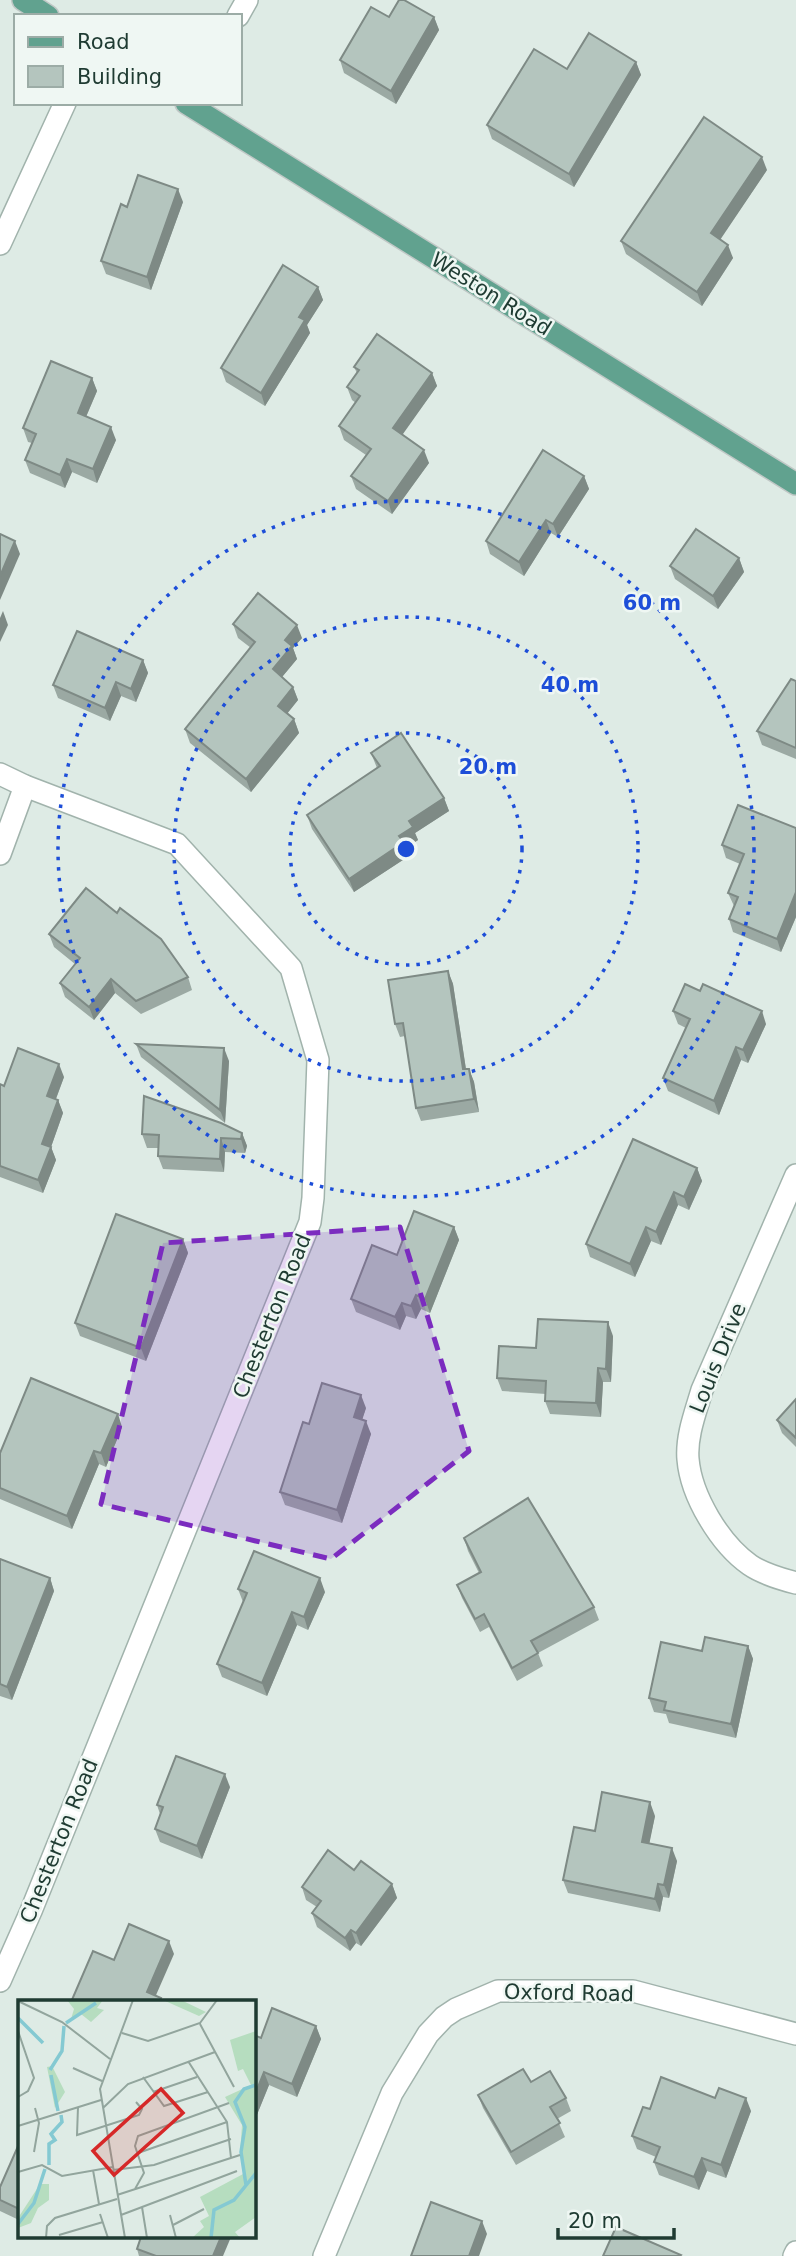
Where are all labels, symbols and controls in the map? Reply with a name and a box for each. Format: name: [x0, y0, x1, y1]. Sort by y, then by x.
legend: [14, 14, 242, 105]
text: Road: [77, 30, 130, 54]
text: Building: [77, 65, 162, 89]
street label: Weston Road: [426, 247, 556, 341]
text: 60 m: [623, 591, 681, 615]
text: 40 m: [541, 673, 599, 697]
text: 20 m: [459, 755, 517, 779]
centre of rings: [394, 837, 418, 861]
street label: Chesterton Road: [228, 1230, 316, 1402]
street label: Louis Drive: [685, 1299, 751, 1417]
street label: Chesterton Road: [15, 1755, 103, 1927]
street label: Oxford Road: [504, 1980, 634, 2006]
inset map: [18, 2000, 256, 2238]
scale bar: [558, 2196, 674, 2240]
text: 20 m: [568, 2209, 622, 2233]

